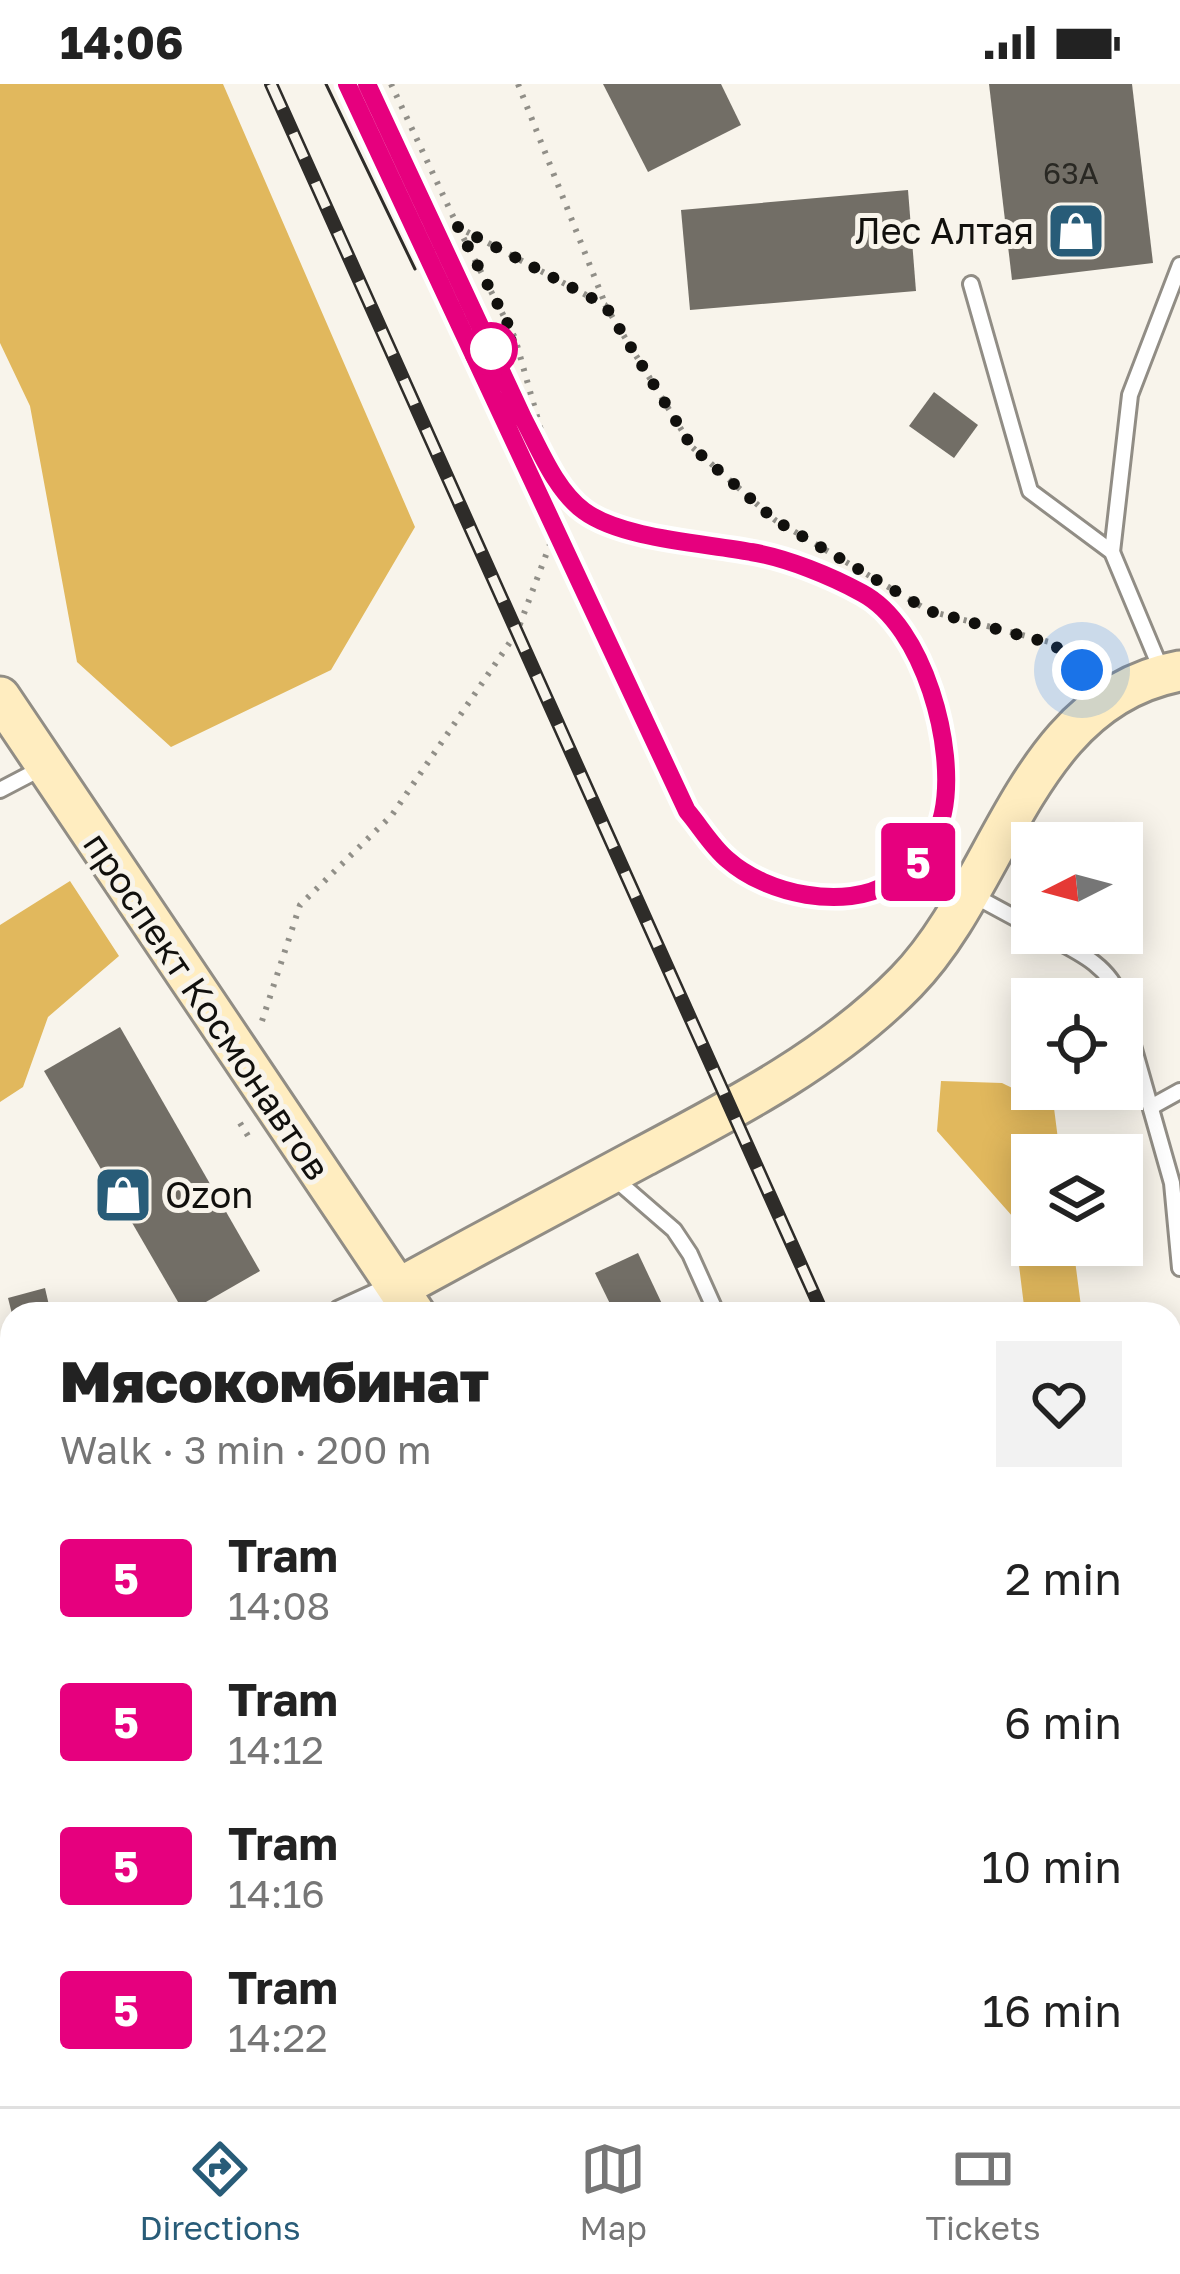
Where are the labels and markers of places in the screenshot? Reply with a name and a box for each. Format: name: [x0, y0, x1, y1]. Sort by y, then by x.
shop icon: Лес Алтая: [1045, 200, 1107, 262]
place label: Лес Алтая: [855, 209, 1034, 252]
unlabelled marker: [466, 324, 516, 374]
shop icon: Ozon: [92, 1164, 154, 1226]
place label: Ozon: [165, 1173, 253, 1216]

